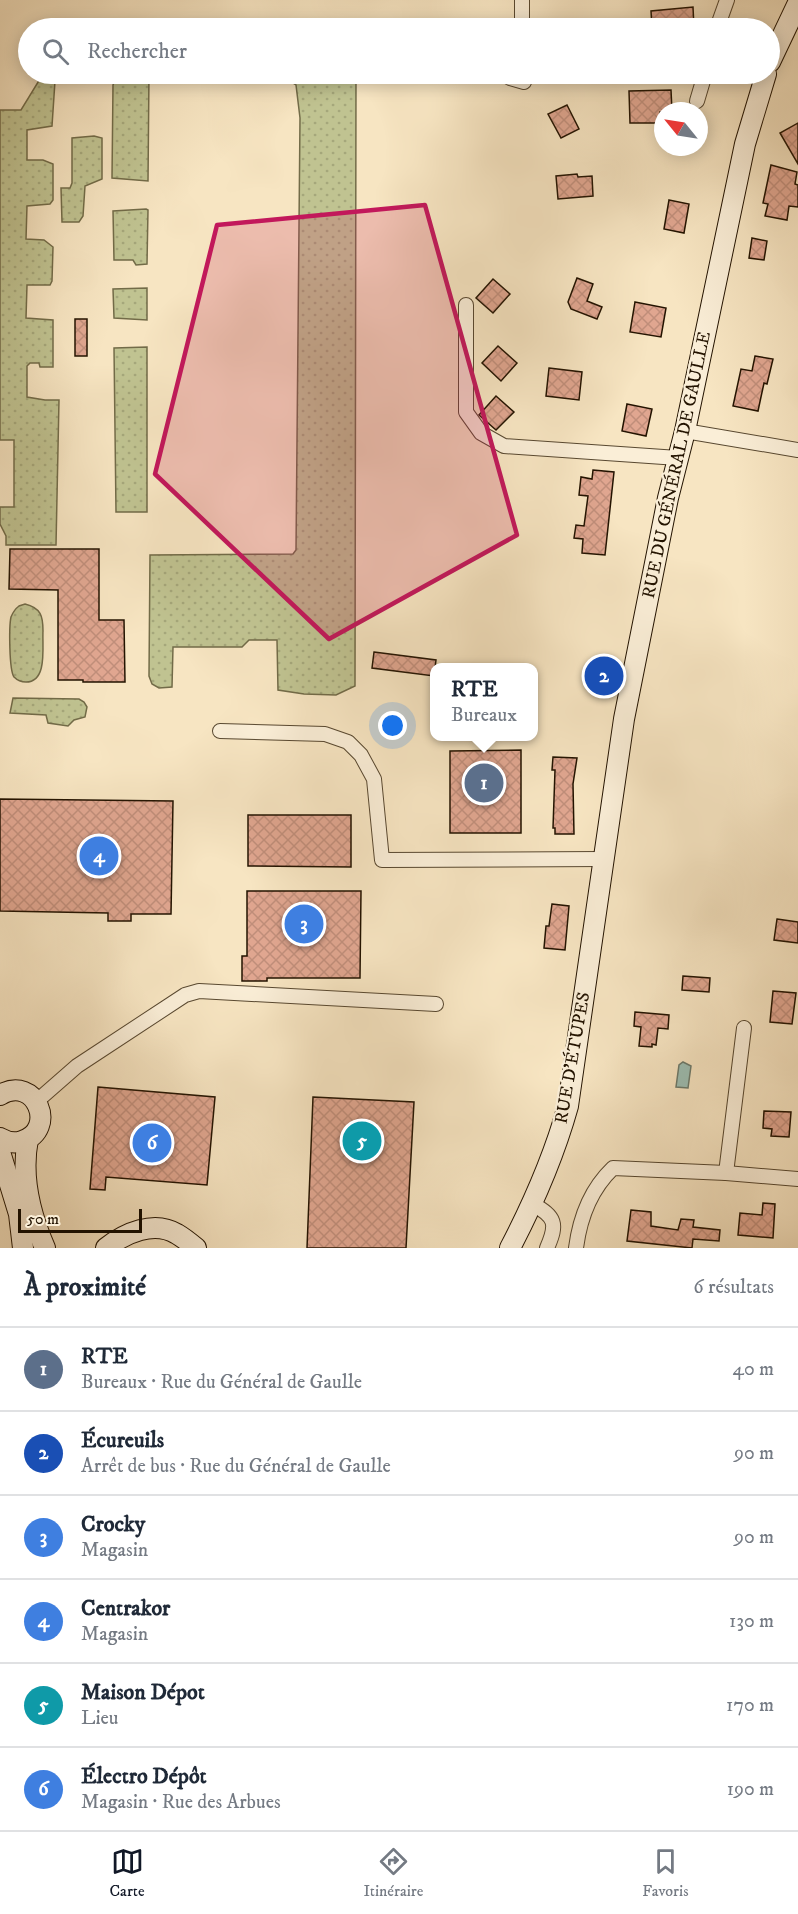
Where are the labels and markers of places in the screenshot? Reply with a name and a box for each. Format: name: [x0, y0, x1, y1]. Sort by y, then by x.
pin: 2: [584, 654, 624, 698]
pin: 1: [464, 760, 504, 806]
pin: 4: [80, 834, 118, 878]
pin: 3: [284, 902, 324, 946]
pin: 5: [342, 1118, 382, 1164]
pin: 6: [132, 1120, 172, 1166]

